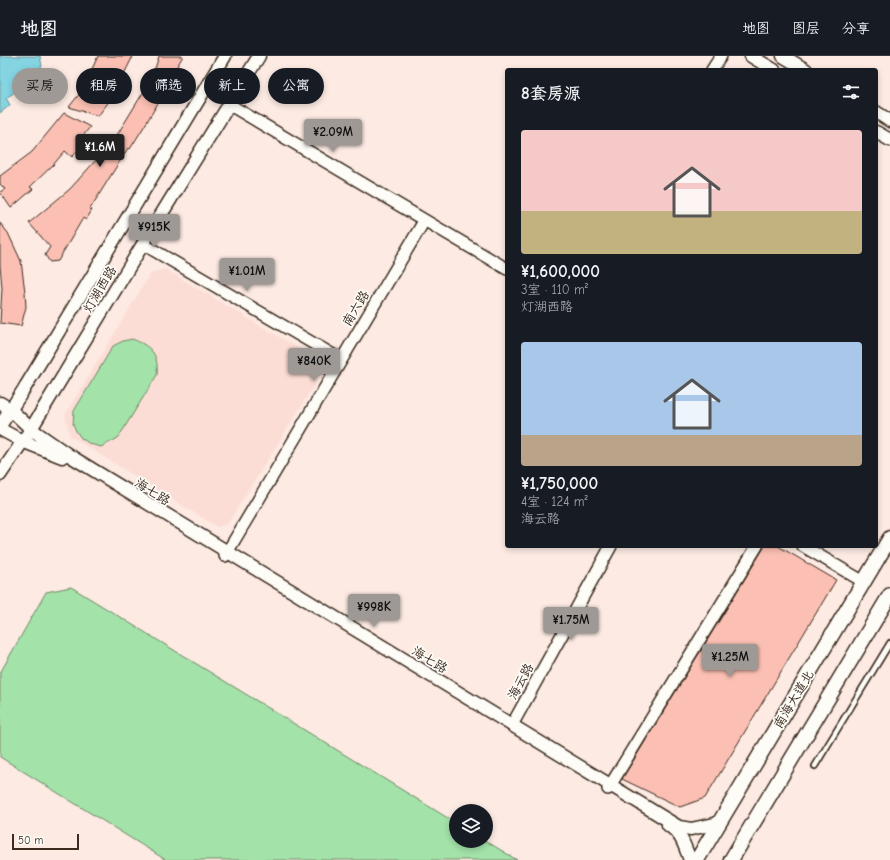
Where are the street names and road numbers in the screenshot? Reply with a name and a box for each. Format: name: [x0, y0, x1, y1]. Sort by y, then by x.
street label: 灯湖西路: [80, 263, 119, 315]
street label: 南六路: [339, 288, 372, 329]
street label: 海七路: [132, 475, 173, 508]
street label: 海七路: [409, 643, 450, 676]
street label: 海云路: [504, 661, 536, 702]
street label: 南海大道北: [770, 668, 817, 731]

